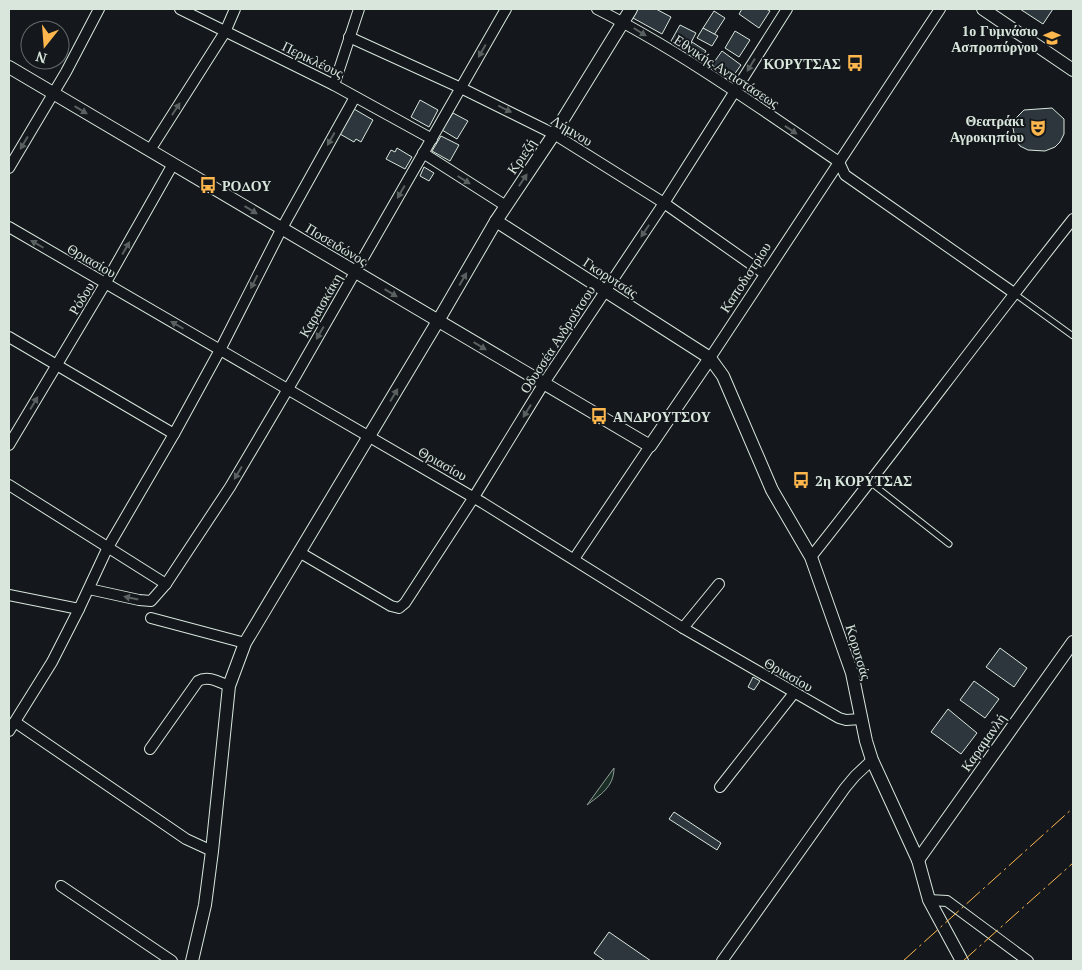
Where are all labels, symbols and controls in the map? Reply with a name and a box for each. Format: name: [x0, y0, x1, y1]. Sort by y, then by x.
north arrow: [20, 20, 70, 70]
place label: 1ο Γυμνάσιο Ασπροπύργου: [951, 21, 1038, 56]
one-way arrow: [633, 28, 647, 37]
school or university icon: 1ο Γυμνάσιο Ασπροπύργου: [1042, 28, 1062, 48]
street label: Εθνικής Αντιστάσεως: [671, 30, 784, 112]
street label: Περικλέους: [279, 36, 347, 82]
one-way arrow: [478, 44, 487, 58]
text: N: [33, 47, 49, 69]
bus stop icon: ΚΟΡΥΤΣΑΣ: [845, 53, 865, 73]
place label: ΚΟΡΥΤΣΑΣ: [763, 54, 841, 73]
one-way arrow: [747, 58, 756, 71]
one-way arrow: [171, 103, 181, 116]
one-way arrow: [74, 105, 87, 114]
one-way arrow: [498, 106, 512, 114]
street label: Λήμνου: [547, 110, 597, 150]
place label: Θεατράκι Αγροκηπίου: [950, 111, 1025, 146]
theatre icon: Θεατράκι Αγροκηπίου: [1028, 118, 1048, 138]
one-way arrow: [785, 125, 798, 135]
one-way arrow: [327, 132, 335, 146]
street label: Κριεζή: [502, 134, 540, 178]
one-way arrow: [20, 135, 28, 150]
one-way arrow: [518, 174, 528, 187]
bus stop icon: ΡΟΔΟΥ: [198, 175, 218, 195]
one-way arrow: [457, 175, 471, 184]
place label: ΡΟΔΟΥ: [222, 176, 271, 195]
one-way arrow: [397, 184, 405, 199]
one-way arrow: [244, 206, 257, 215]
street label: Ποσειδώνος: [303, 218, 372, 270]
one-way arrow: [640, 224, 649, 238]
street label: Θριασίου: [64, 238, 120, 282]
street label: Καποδιστρίου: [715, 238, 775, 316]
one-way arrow: [30, 239, 43, 248]
one-way arrow: [121, 242, 130, 255]
street label: Γκορυτσάς: [580, 252, 642, 302]
street label: Καραισκάκη: [294, 269, 346, 341]
one-way arrow: [459, 271, 467, 286]
one-way arrow: [250, 275, 258, 289]
street label: Ρόδου: [64, 278, 98, 318]
street label: Οδυσσέα Ανδρούτσου: [515, 281, 599, 397]
one-way arrow: [384, 288, 397, 297]
one-way arrow: [171, 321, 184, 330]
one-way arrow: [316, 325, 324, 340]
one-way arrow: [474, 341, 487, 350]
one-way arrow: [390, 388, 399, 401]
one-way arrow: [29, 397, 38, 410]
one-way arrow: [522, 404, 532, 417]
bus stop icon: ΑΝΔΡΟΥΤΣΟΥ: [589, 406, 609, 426]
place label: ΑΝΔΡΟΥΤΣΟΥ: [613, 407, 711, 426]
street label: Θριασίου: [415, 441, 471, 485]
one-way arrow: [233, 466, 242, 479]
bus stop icon: 2η ΚΟΡΥΤΣΑΣ: [791, 470, 811, 490]
place label: 2η ΚΟΡΥΤΣΑΣ: [815, 471, 912, 490]
one-way arrow: [123, 594, 138, 602]
street label: Κορυτσάς: [842, 622, 877, 683]
street label: Θριασίου: [761, 652, 817, 696]
street label: Καραμανλή: [956, 709, 1010, 775]

